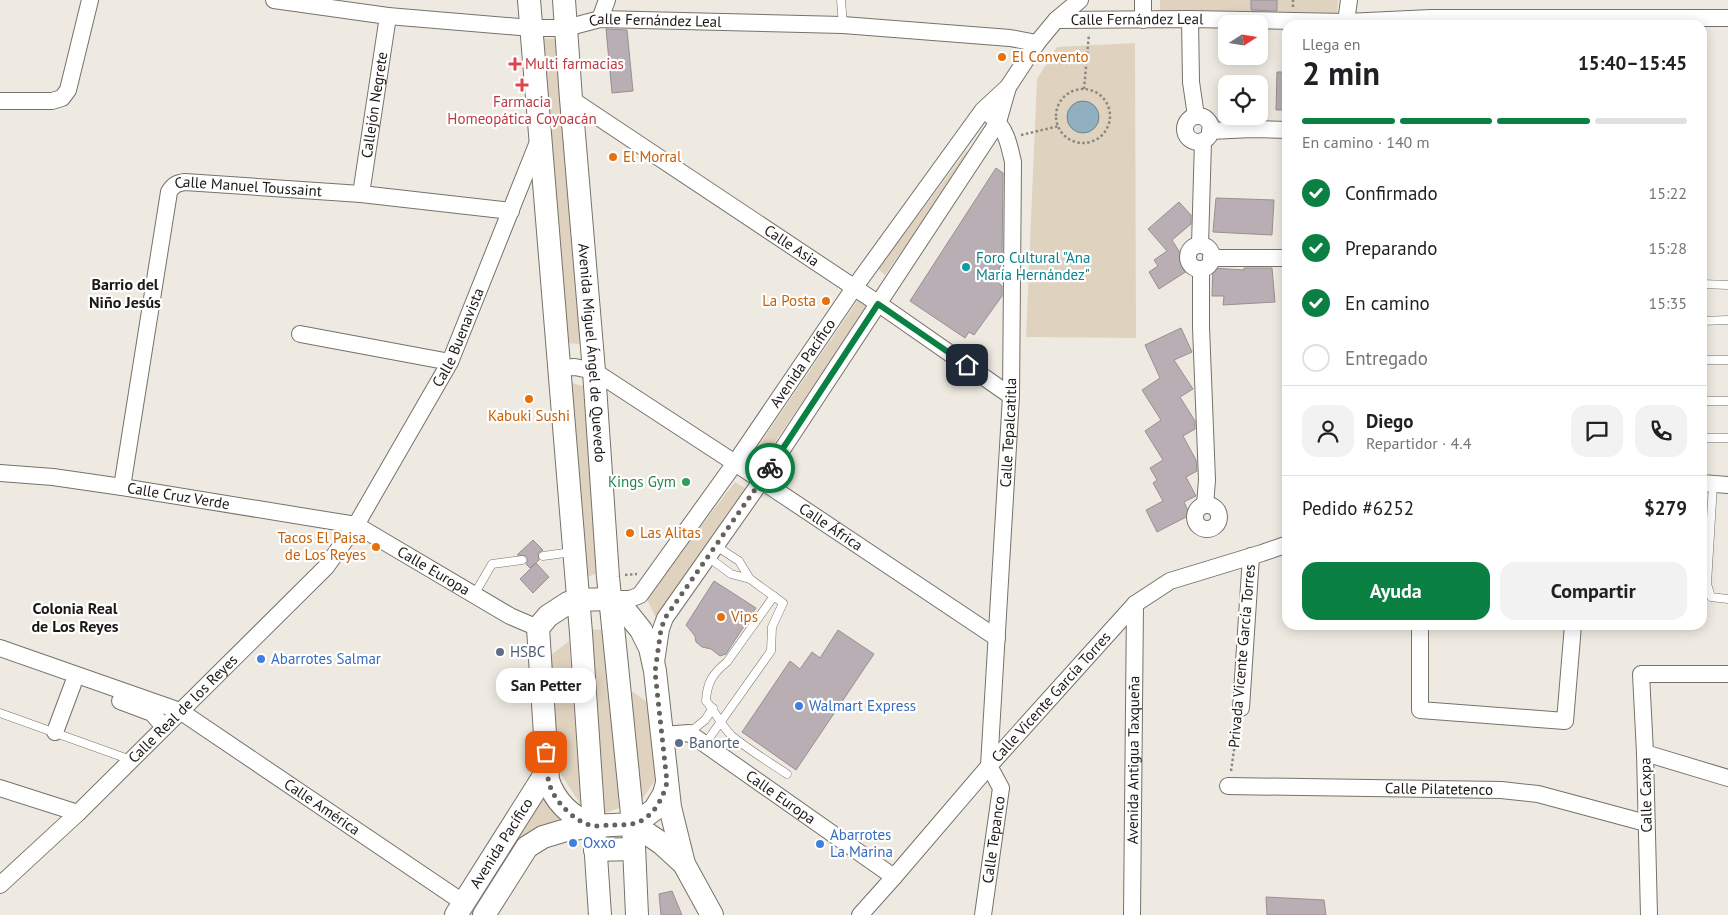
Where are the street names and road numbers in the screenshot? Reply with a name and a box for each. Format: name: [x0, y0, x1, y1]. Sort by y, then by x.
street label: Calle Fernández Leal: [587, 9, 722, 31]
street label: Calle Fernández Leal: [1071, 9, 1204, 29]
street label: Callejón Negrete: [357, 50, 391, 159]
street label: Calle Manuel Toussaint: [172, 172, 323, 200]
street label: Calle Asia: [761, 220, 823, 271]
street label: Avenida Miguel Ángel de Quevedo: [574, 243, 610, 463]
street label: Calle Buenavista: [428, 285, 488, 390]
street label: Avenida Pacífico: [765, 315, 839, 411]
street label: Calle Tepalcatitla: [996, 378, 1020, 488]
street label: Calle Cruz Verde: [126, 478, 231, 513]
street label: Calle África: [796, 498, 867, 555]
street label: Calle Europa: [394, 542, 474, 599]
street label: Privada Vicente García Torres: [1224, 563, 1259, 748]
street label: Calle Vicente García Torres: [987, 627, 1115, 766]
street label: Calle Real de los Reyes: [124, 650, 241, 767]
street label: Avenida Antigua Taxqueña: [1123, 676, 1143, 844]
street label: Calle Caxpa: [1635, 757, 1656, 833]
street label: Calle Europa: [742, 766, 820, 828]
street label: Calle América: [281, 774, 364, 839]
street label: Calle Pilatetenco: [1385, 778, 1493, 799]
street label: Avenida Pacífico: [465, 794, 537, 892]
street label: Calle Tepanco: [978, 795, 1009, 885]

